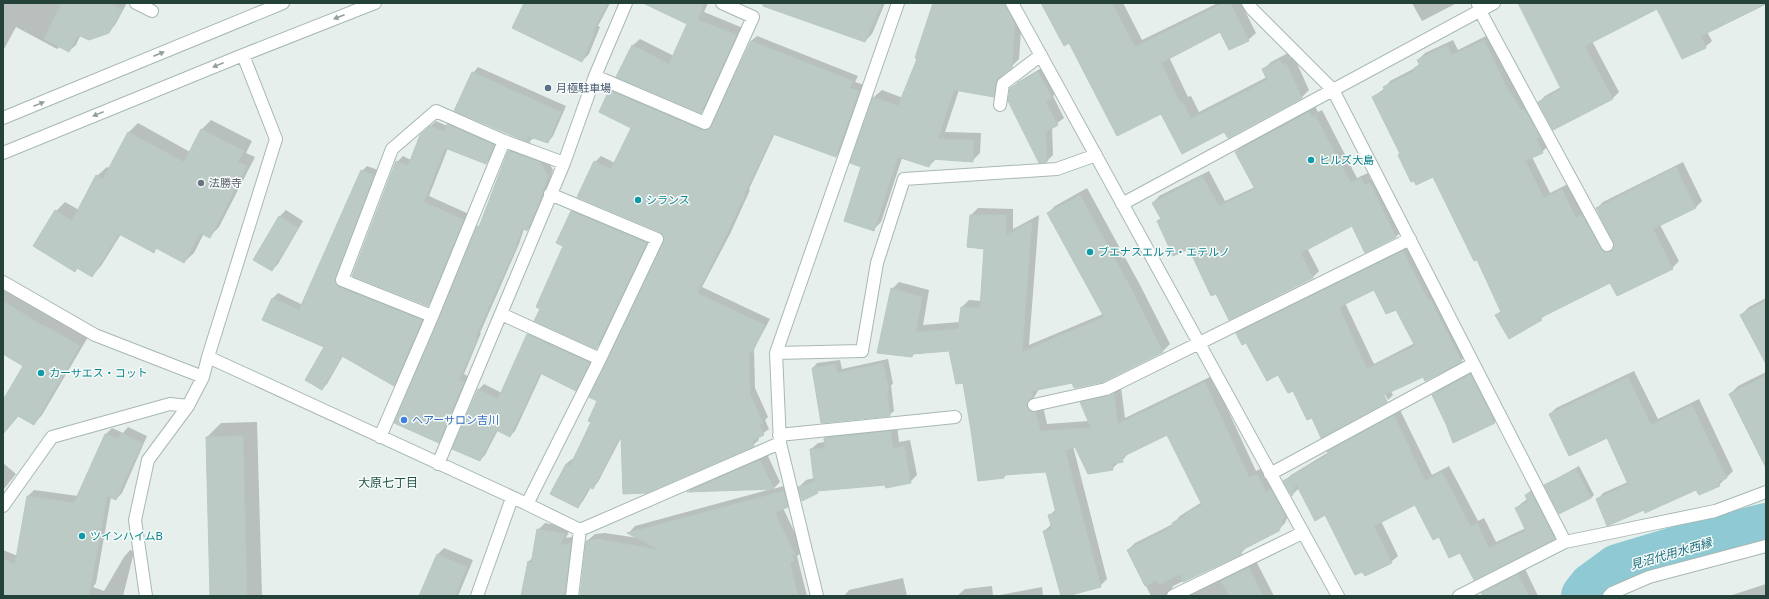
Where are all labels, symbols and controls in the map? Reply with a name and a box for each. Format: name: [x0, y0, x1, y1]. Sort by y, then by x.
one-way arrow: [333, 15, 345, 21]
one-way arrow: [154, 51, 165, 57]
one-way arrow: [212, 63, 224, 69]
place label: 月極駐車場: [556, 82, 611, 94]
marker: 月極駐車場: [543, 83, 553, 93]
one-way arrow: [34, 100, 46, 106]
one-way arrow: [91, 112, 103, 118]
place label: ヒルズ大島: [1319, 154, 1374, 166]
marker: ヒルズ大島: [1306, 155, 1316, 165]
place label: 法勝寺: [209, 177, 242, 189]
marker: 法勝寺: [196, 178, 206, 188]
place label: シランス: [646, 194, 690, 206]
marker: シランス: [633, 195, 643, 205]
place label: ブエナスエルテ・エテルノ: [1098, 246, 1230, 258]
marker: ブエナスエルテ・エテルノ: [1085, 247, 1095, 257]
place label: カーサエス・コット: [49, 367, 148, 379]
marker: カーサエス・コット: [36, 368, 46, 378]
place label: ヘアーサロン吉川: [412, 414, 499, 426]
marker: ヘアーサロン吉川: [399, 415, 409, 425]
district label: 大原七丁目: [358, 476, 418, 490]
place label: ツインハイムB: [90, 530, 163, 542]
marker: ツインハイムB: [77, 531, 87, 541]
water label: 見沼代用水西縁: [1629, 535, 1715, 572]

